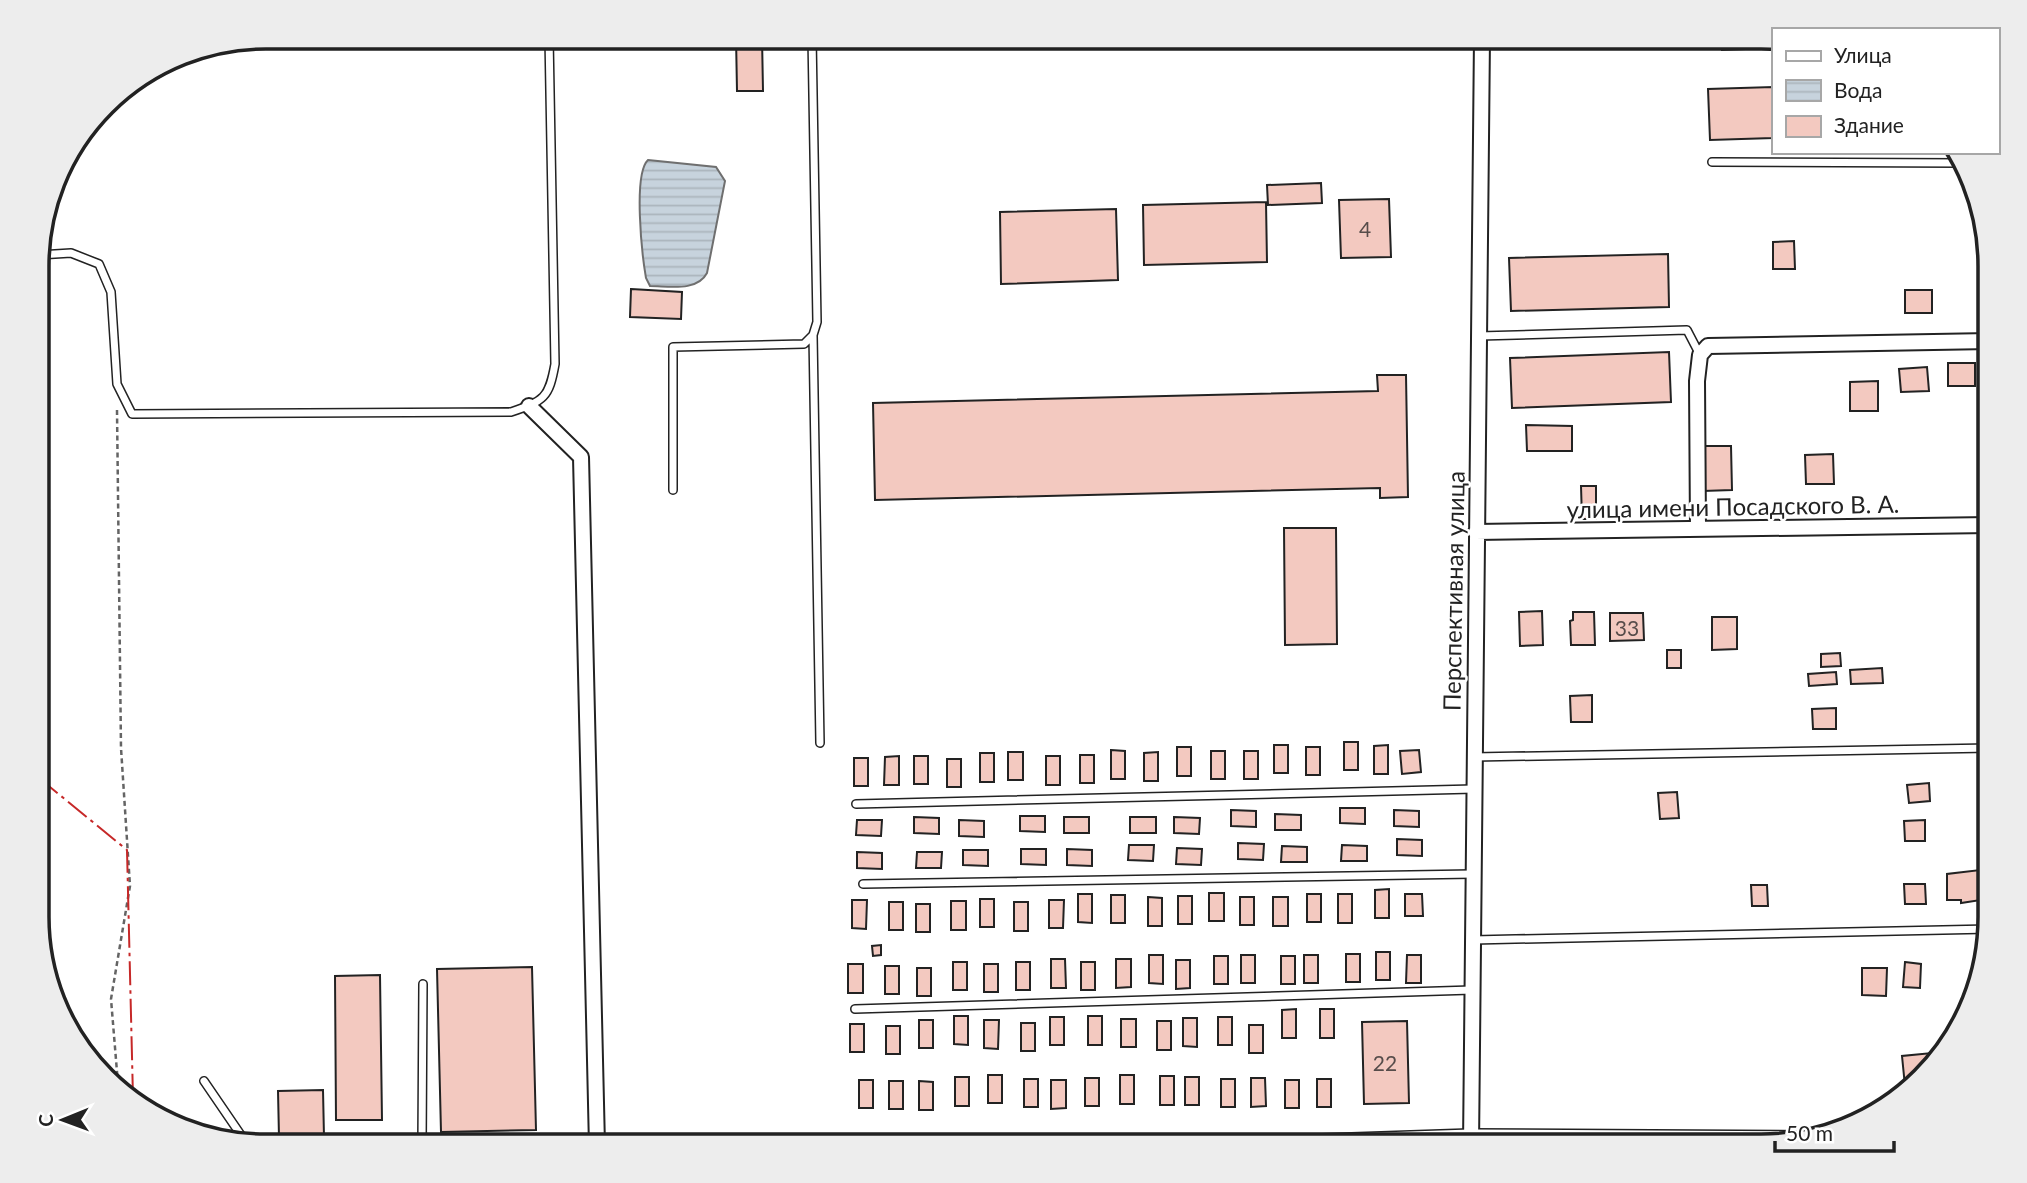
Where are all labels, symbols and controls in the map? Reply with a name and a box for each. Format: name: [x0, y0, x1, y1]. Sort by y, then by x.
legend: [1772, 28, 1999, 154]
text: Улица: [1834, 42, 1892, 67]
text: Вода: [1834, 77, 1882, 102]
text: Здание: [1834, 112, 1904, 137]
house number: 4: [1359, 216, 1371, 241]
street label: Перспективная улица: [1436, 471, 1470, 711]
street label: улица имени Посадского В. А.: [1566, 489, 1900, 523]
house number: 33: [1615, 615, 1639, 640]
house number: 22: [1373, 1050, 1397, 1075]
north arrow: [28, 1085, 98, 1155]
scale bar: [1775, 1110, 1894, 1154]
text: С: [34, 1113, 57, 1127]
text: 50 m: [1786, 1120, 1833, 1145]

